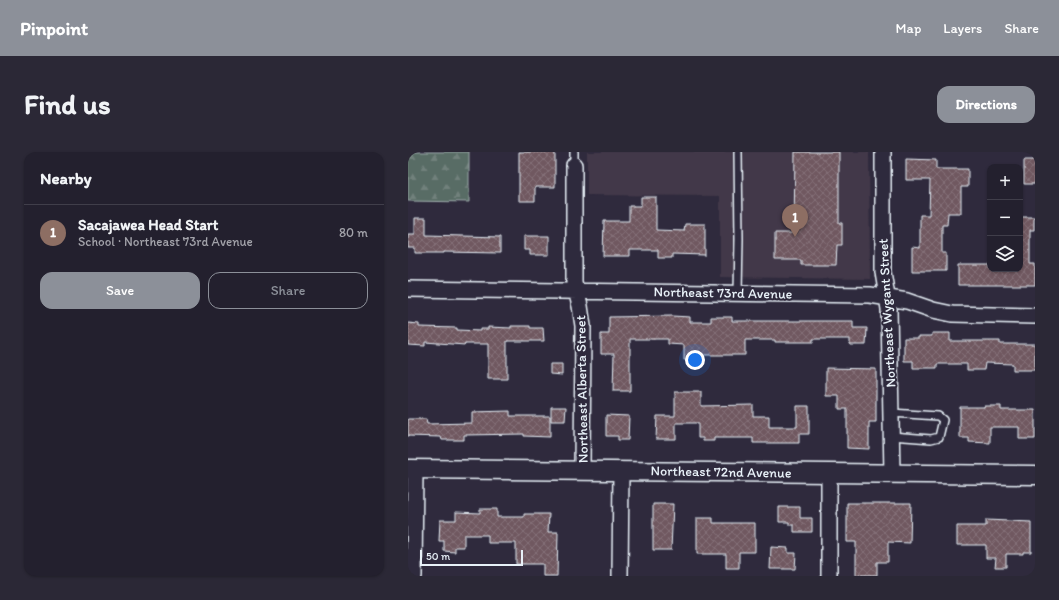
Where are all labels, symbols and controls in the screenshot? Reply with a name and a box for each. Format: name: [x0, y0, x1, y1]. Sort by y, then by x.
text: Pinpoint: [20, 17, 88, 40]
text: Map: [896, 20, 921, 37]
text: Layers: [943, 20, 982, 37]
text: Share: [1004, 20, 1039, 37]
button: Directions: [937, 86, 1035, 123]
text: Find us: [24, 87, 111, 121]
map controls: [987, 164, 1023, 272]
button: +: [987, 164, 1023, 200]
text: Nearby: [40, 168, 92, 188]
button: −: [987, 200, 1023, 236]
pin: 1: [782, 204, 808, 237]
text: Sacajawea Head Start: [78, 216, 218, 234]
text: 1: [50, 225, 56, 240]
text: 80 m: [339, 225, 368, 240]
text: School · Northeast 73rd Avenue: [78, 234, 253, 249]
button: layers: [987, 236, 1023, 272]
street label: Northeast Wygant Street: [875, 238, 899, 388]
button: Save: [40, 272, 200, 309]
button: Share: [208, 272, 368, 309]
street label: Northeast 73rd Avenue: [653, 283, 793, 303]
street label: Northeast Alberta Street: [572, 315, 592, 463]
your location: [685, 350, 705, 370]
street label: Northeast 72nd Avenue: [650, 462, 792, 482]
scale bar: [420, 548, 523, 567]
text: 50 m: [426, 550, 450, 563]

